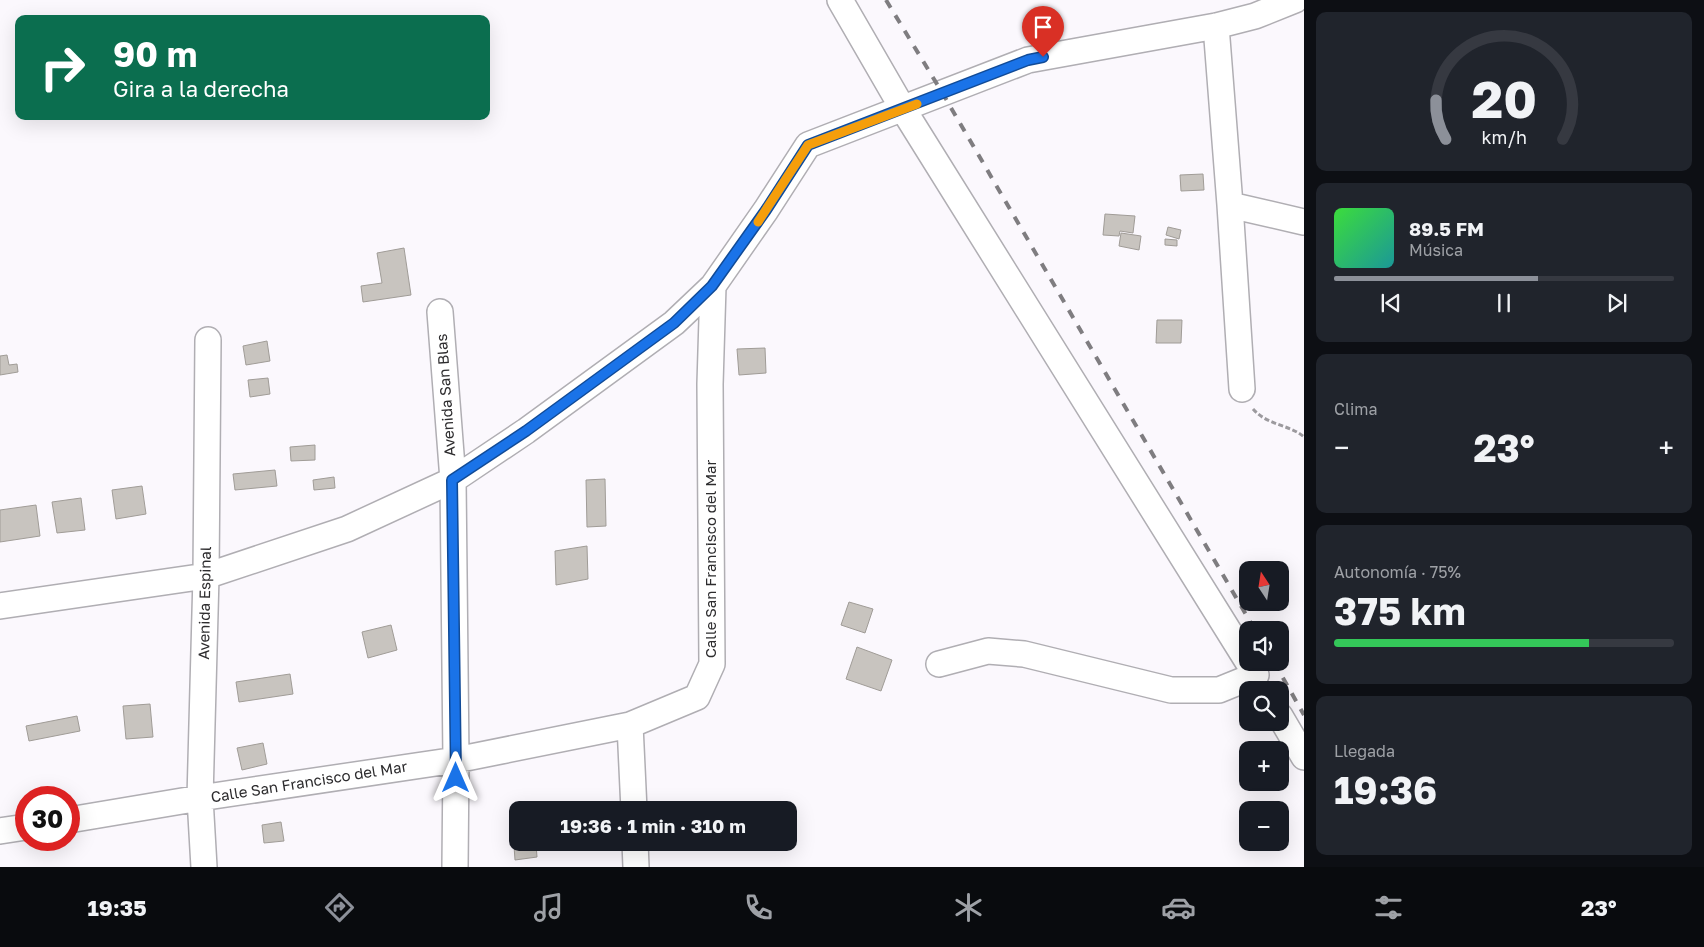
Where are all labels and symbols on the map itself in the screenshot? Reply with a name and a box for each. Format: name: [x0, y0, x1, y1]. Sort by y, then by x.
pin: [1022, 6, 1064, 57]
street label: Avenida San Blas: [432, 333, 458, 457]
street label: Calle San Francisco del Mar: [701, 459, 719, 658]
street label: Avenida Espinal: [194, 546, 214, 660]
north arrow: [1239, 561, 1289, 611]
position arrow: [429, 751, 481, 803]
street label: Calle San Francisco del Mar: [209, 757, 409, 805]
speed limit sign: 30: [15, 786, 80, 851]

